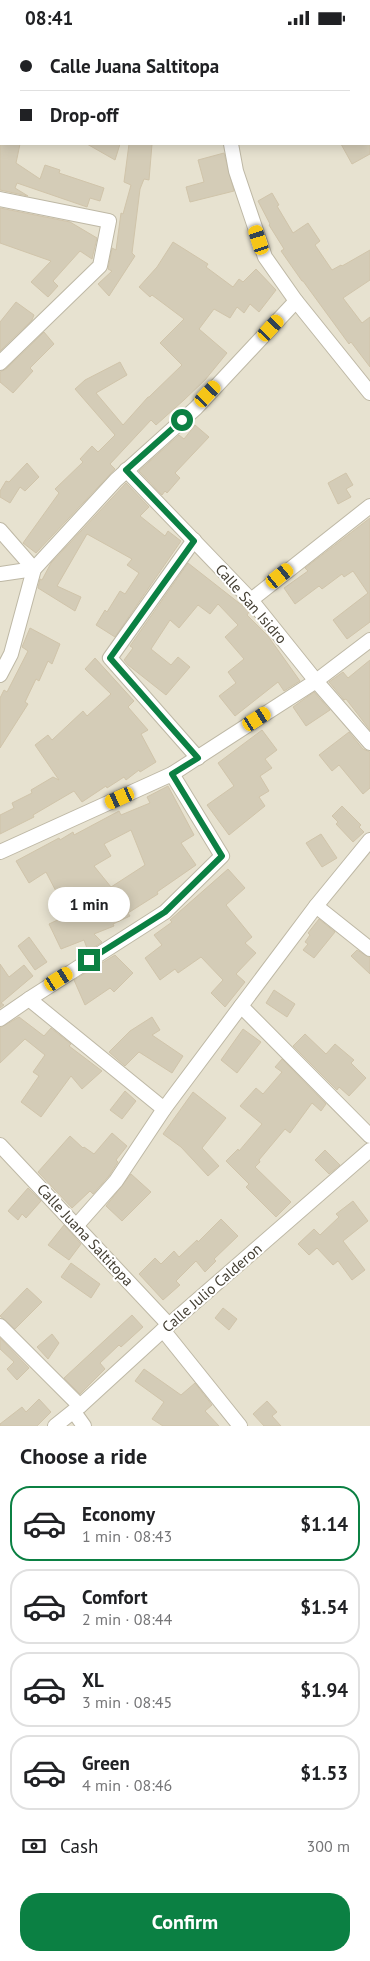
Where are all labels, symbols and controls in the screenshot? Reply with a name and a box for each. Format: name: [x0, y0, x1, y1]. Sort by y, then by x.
text: 08:41: [25, 6, 73, 30]
text: Calle Juana Saltitopa: [50, 54, 219, 78]
text: Drop-off: [50, 103, 118, 127]
car: [247, 223, 270, 257]
car: [255, 312, 286, 344]
car: [192, 378, 223, 410]
route start: [171, 409, 193, 431]
street label: Calle San Isidro: [212, 560, 291, 648]
car: [263, 561, 296, 591]
car: [240, 705, 273, 733]
car: [103, 785, 136, 811]
callout: 1 min: [48, 887, 130, 923]
text: 1 min: [69, 894, 109, 914]
route end: [78, 949, 100, 971]
car: [42, 965, 75, 993]
street label: Calle Juana Saltitopa: [33, 1180, 138, 1290]
street label: Calle Julio Calderon: [158, 1239, 266, 1336]
text: Choose a ride: [20, 1442, 147, 1470]
icon: car: [22, 1501, 67, 1546]
text: Economy: [82, 1502, 155, 1526]
text: $1.14: [300, 1512, 348, 1536]
text: 1 min · 08:43: [82, 1526, 172, 1546]
icon: car: [22, 1584, 67, 1629]
text: Comfort: [82, 1585, 148, 1609]
text: $1.54: [300, 1595, 348, 1619]
text: 2 min · 08:44: [82, 1609, 172, 1629]
icon: car: [22, 1667, 67, 1712]
text: XL: [82, 1668, 104, 1692]
text: $1.94: [300, 1678, 348, 1702]
text: 3 min · 08:45: [82, 1692, 172, 1712]
icon: car: [22, 1750, 67, 1795]
text: Green: [82, 1751, 130, 1775]
text: $1.53: [300, 1761, 348, 1785]
text: 4 min · 08:46: [82, 1775, 172, 1795]
icon: cash: [20, 1832, 48, 1860]
text: Cash: [60, 1834, 98, 1858]
text: 300 m: [307, 1836, 350, 1856]
button: Confirm: [20, 1893, 350, 1951]

